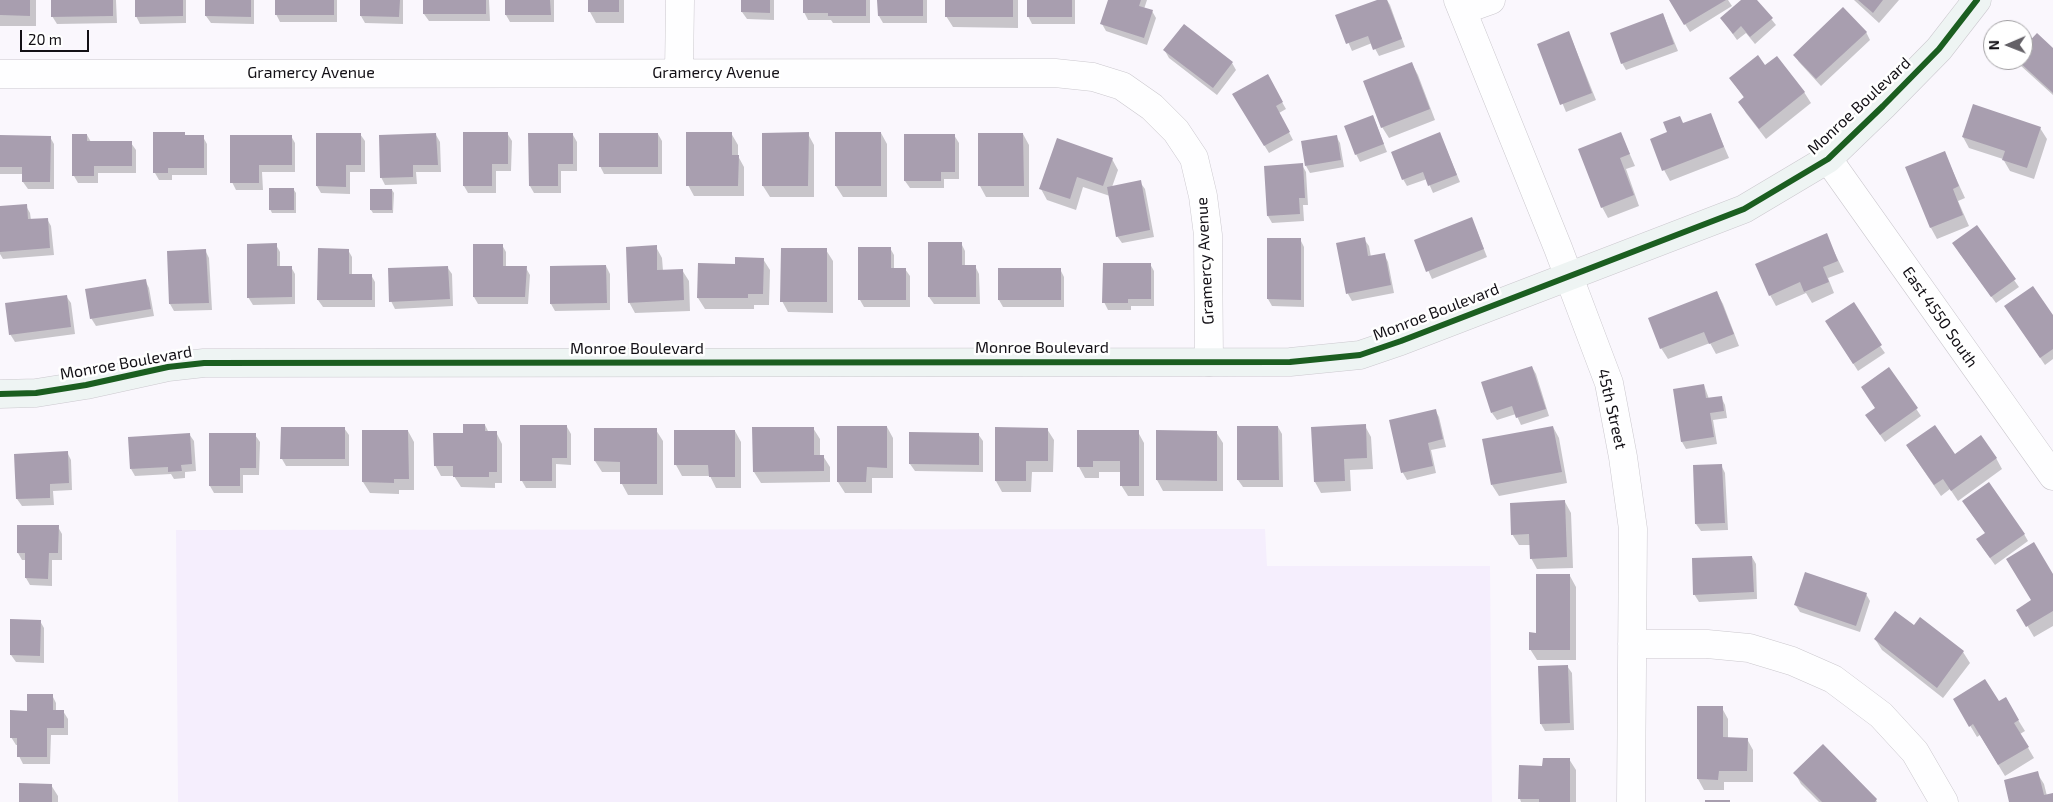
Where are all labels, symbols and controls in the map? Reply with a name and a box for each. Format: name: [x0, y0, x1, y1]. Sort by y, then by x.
scale bar: [22, 20, 91, 52]
north arrow: [1983, 20, 2033, 70]
text: 20 m: [28, 30, 62, 48]
text: N: [1985, 40, 2002, 50]
street label: Monroe Boulevard: [1803, 53, 1915, 159]
street label: Gramercy Avenue: [247, 63, 375, 83]
street label: Gramercy Avenue: [652, 63, 780, 83]
street label: Gramercy Avenue: [1192, 197, 1218, 325]
street label: East 4550 South: [1898, 263, 1982, 371]
street label: Monroe Boulevard: [1370, 279, 1502, 345]
street label: Monroe Boulevard: [975, 338, 1109, 358]
street label: Monroe Boulevard: [570, 339, 704, 359]
street label: Monroe Boulevard: [58, 342, 194, 384]
street label: 45th Street: [1593, 367, 1631, 451]

